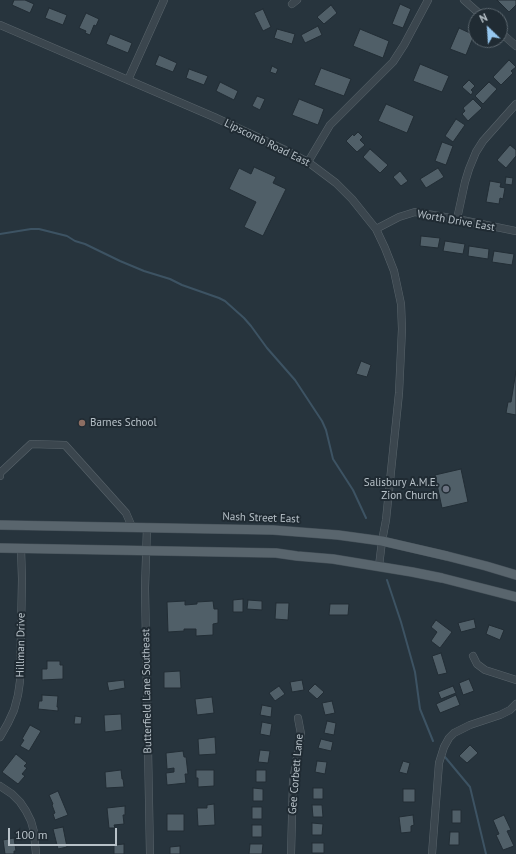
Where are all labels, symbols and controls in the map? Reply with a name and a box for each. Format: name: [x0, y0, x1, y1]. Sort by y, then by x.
north arrow: [468, 8, 508, 48]
text: N: [477, 10, 490, 26]
street label: Lipscomb Road East: [222, 117, 312, 169]
street label: Worth Drive East: [416, 208, 496, 234]
place label: Barnes School: [90, 416, 157, 430]
marker: Barnes School: [77, 418, 87, 428]
place label: Salisbury A.M.E. Zion Church: [364, 476, 438, 502]
marker: Salisbury A.M.E. Zion Church: [441, 484, 451, 494]
street label: Nash Street East: [222, 510, 300, 526]
street label: Hillman Drive: [14, 613, 28, 677]
street label: Butterfield Lane Southeast: [139, 628, 155, 754]
street label: Gee Corbett Lane: [286, 733, 306, 815]
scale bar: [10, 820, 119, 846]
text: 100 m: [15, 827, 48, 842]

